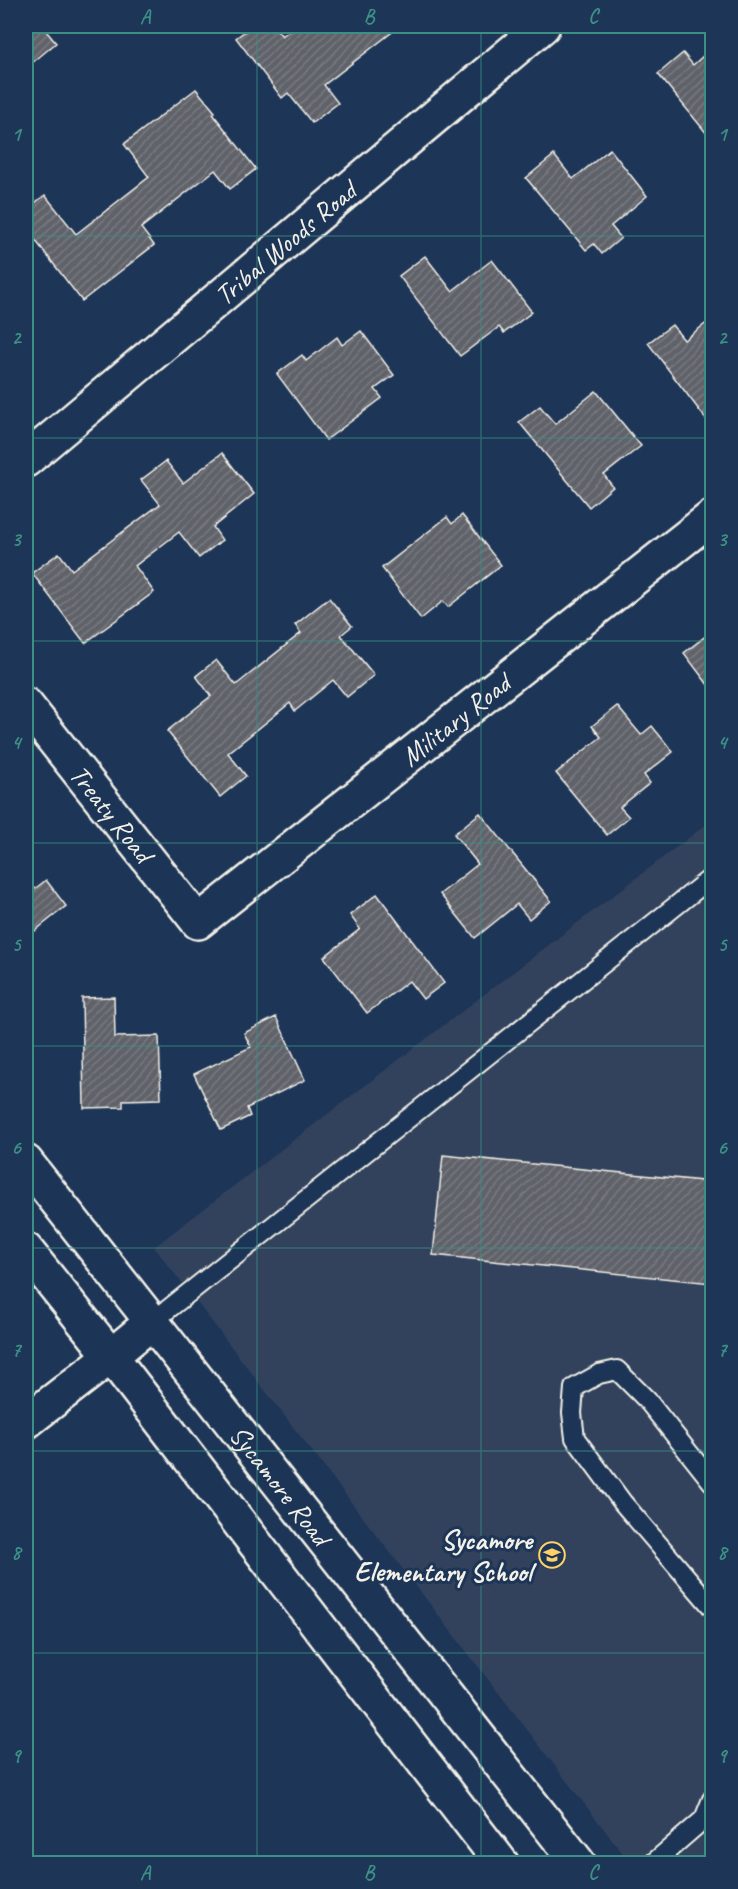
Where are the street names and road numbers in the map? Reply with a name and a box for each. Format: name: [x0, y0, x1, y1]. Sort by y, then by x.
street label: Tribal Woods Road: [207, 171, 366, 312]
street label: Military Road: [393, 663, 520, 773]
street label: Treaty Road: [62, 757, 163, 872]
street label: Sycamore Road: [222, 1418, 341, 1555]

